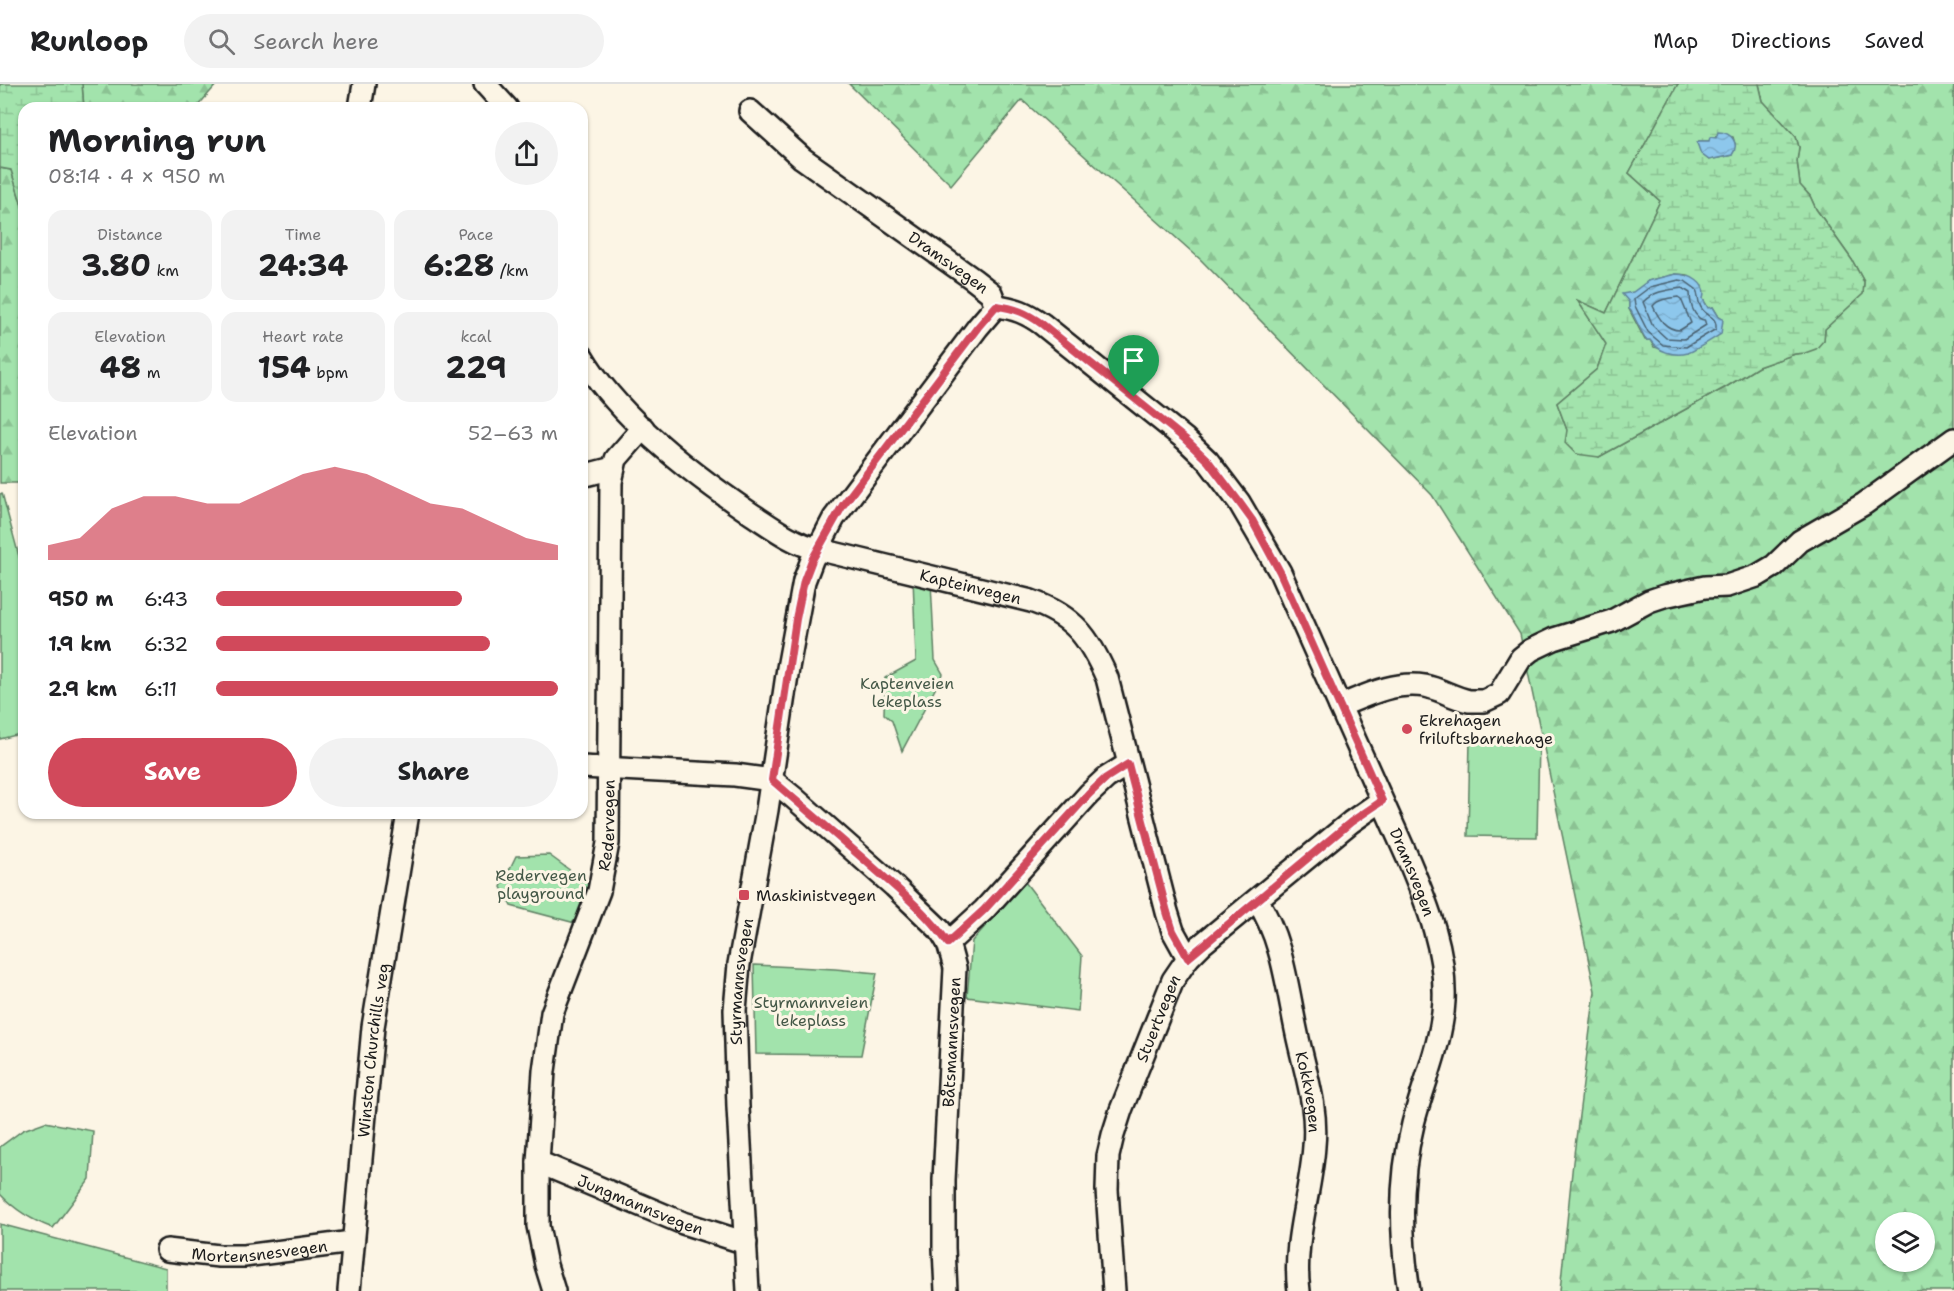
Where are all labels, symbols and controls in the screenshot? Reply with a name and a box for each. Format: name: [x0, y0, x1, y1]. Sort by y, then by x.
search box: [184, 14, 604, 68]
text: Runloop: [30, 22, 148, 60]
icon: search: [205, 25, 238, 58]
text: Search here: [253, 27, 379, 56]
text: Map: [1653, 27, 1698, 55]
text: Directions: [1731, 27, 1831, 55]
text: Saved: [1864, 27, 1924, 55]
text: Morning run: [48, 118, 266, 163]
button: share: [495, 122, 558, 185]
text: 08:14 · 4 × 950 m: [48, 163, 225, 189]
text: Distance: [97, 224, 163, 245]
text: Time: [285, 224, 321, 245]
text: Pace: [458, 224, 494, 245]
street label: Dramsvegen: [905, 226, 993, 298]
text: 3.80: [81, 245, 151, 286]
text: 24:34: [258, 245, 348, 286]
text: 6:28: [423, 245, 495, 286]
text: km: [151, 260, 179, 281]
text: /km: [495, 260, 529, 281]
text: Elevation: [94, 326, 166, 347]
text: Heart rate: [262, 326, 344, 347]
text: kcal: [460, 326, 492, 347]
pin: [1108, 335, 1159, 397]
icon: arrive: [1117, 344, 1150, 377]
text: 48: [99, 347, 141, 388]
text: 154: [258, 347, 311, 388]
text: 229: [445, 347, 507, 388]
text: m: [141, 362, 161, 383]
text: bpm: [311, 362, 348, 383]
text: Elevation: [48, 420, 138, 446]
text: 52–63 m: [468, 420, 558, 446]
street label: Kapteinvegen: [918, 564, 1024, 609]
text: 950 m: [48, 586, 114, 612]
text: 6:43: [144, 586, 188, 612]
text: 1.9 km: [48, 631, 111, 657]
text: 6:32: [144, 631, 188, 657]
park label: Kaptenveien lekeplass: [860, 673, 954, 712]
text: 2.9 km: [48, 676, 117, 702]
text: 6:11: [144, 676, 177, 702]
place label: Ekrehagen friluftsbarnehage: [1419, 710, 1553, 749]
marker: Ekrehagen friluftsbarnehage: [1400, 722, 1414, 736]
button: Save: [48, 738, 297, 807]
button: Share: [309, 738, 558, 807]
street label: Redervegen: [593, 779, 619, 873]
street label: Dramsvegen: [1385, 824, 1440, 919]
park label: Redervegen playground: [495, 865, 587, 904]
place label: Maskinistvegen: [756, 885, 876, 906]
marker: Maskinistvegen: [737, 888, 751, 902]
street label: Styrmannsvegen: [724, 916, 758, 1046]
street label: Winston Churchills veg: [353, 961, 394, 1138]
street label: Stuertvegen: [1131, 969, 1185, 1065]
street label: Båtsmannsvegen: [937, 976, 965, 1108]
park label: Styrmannveien lekeplass: [754, 992, 869, 1031]
street label: Kokkvegen: [1291, 1049, 1325, 1133]
street label: Jungmannsvegen: [574, 1169, 706, 1239]
map controls: [1875, 1212, 1935, 1272]
button: layers: [1875, 1212, 1935, 1272]
street label: Mortensnesvegen: [190, 1235, 329, 1267]

